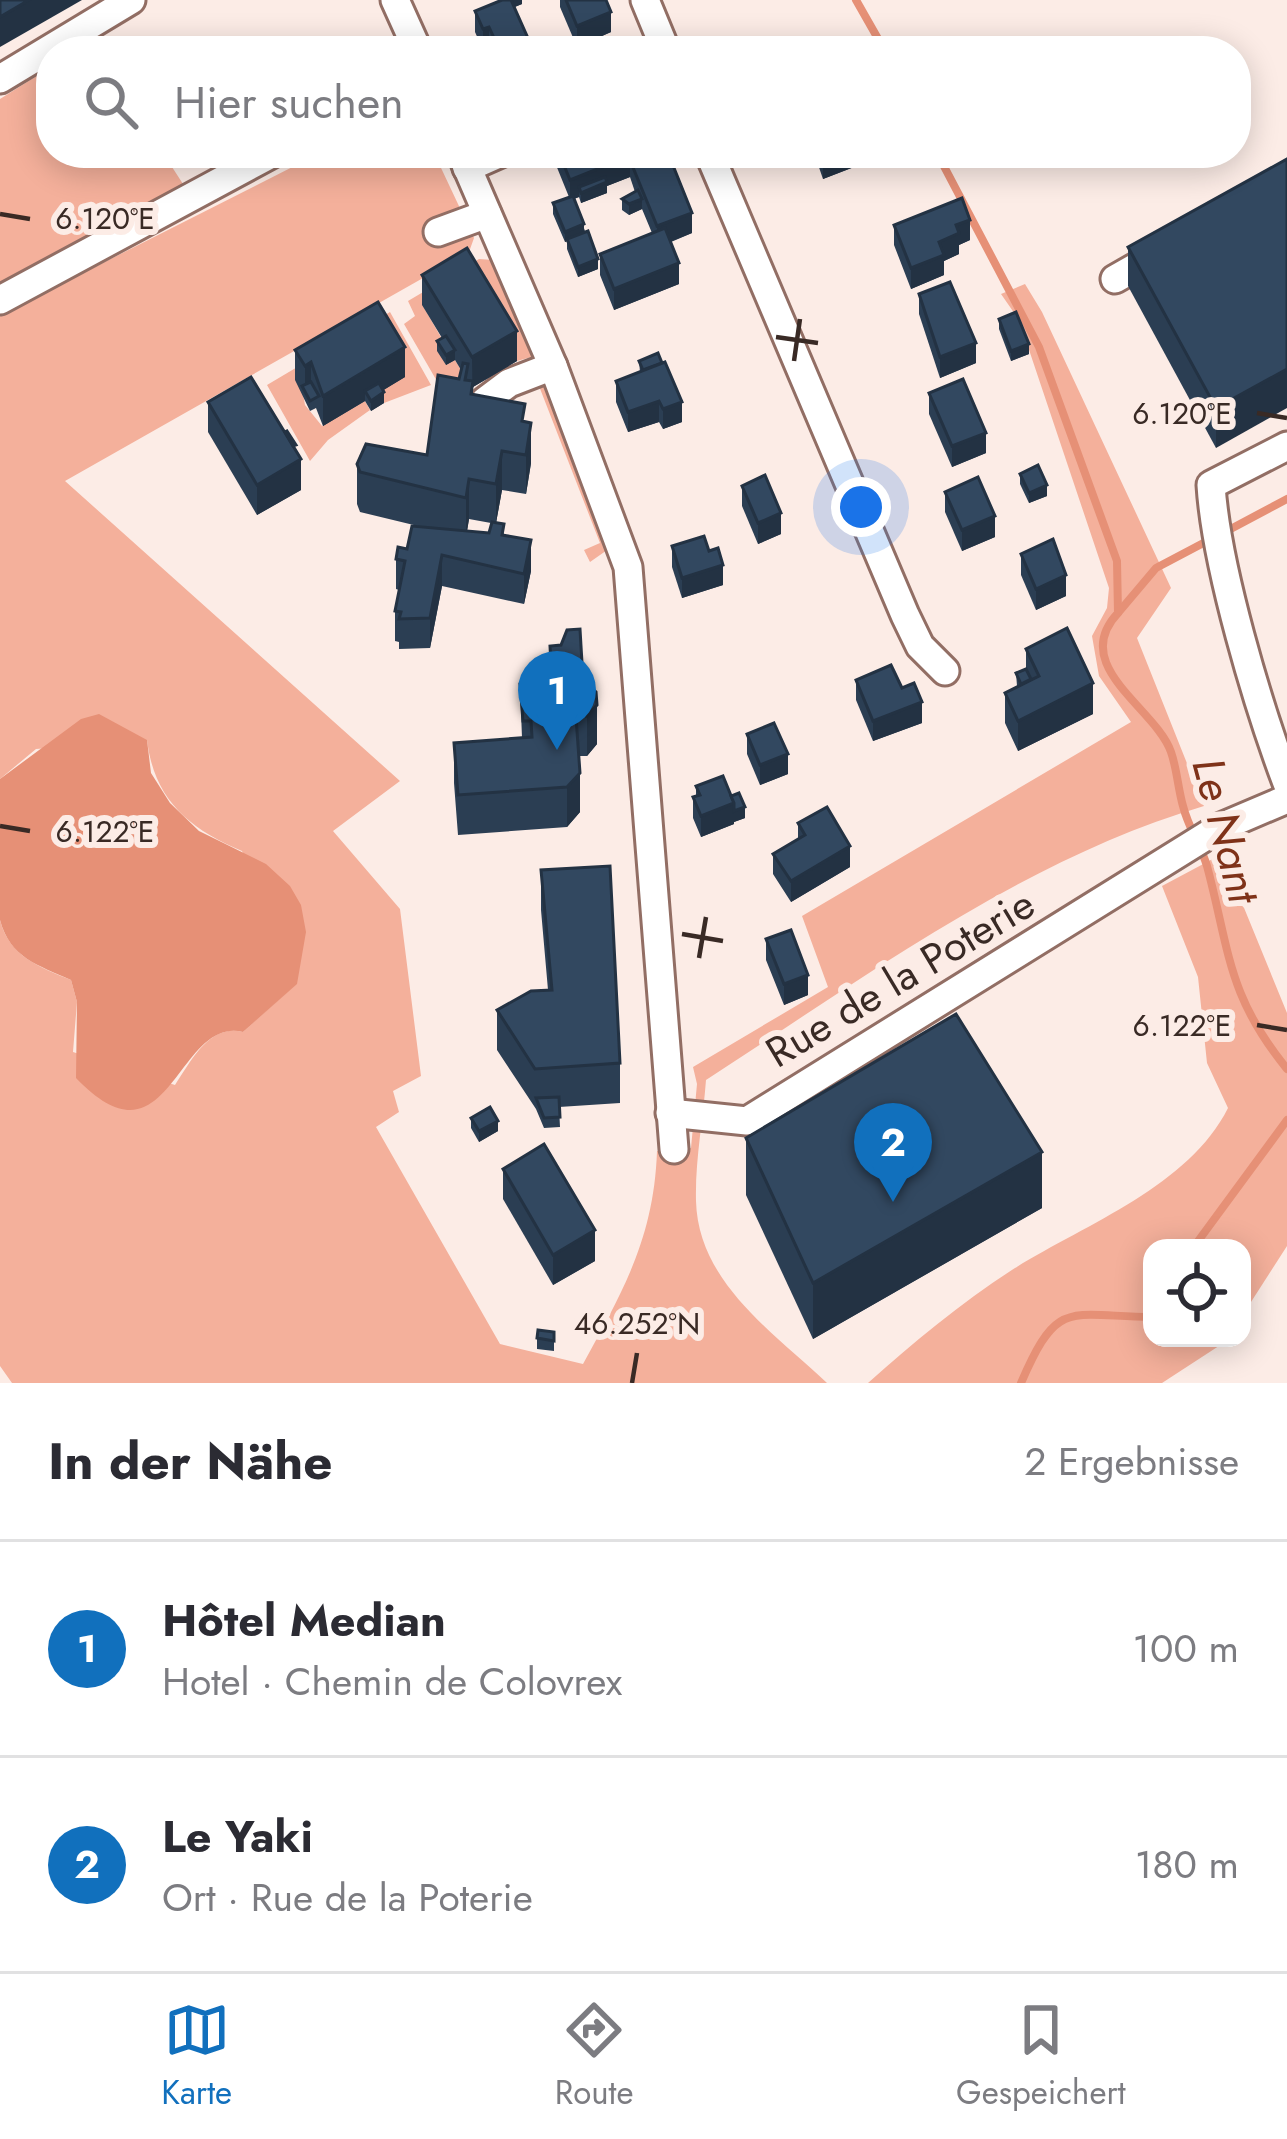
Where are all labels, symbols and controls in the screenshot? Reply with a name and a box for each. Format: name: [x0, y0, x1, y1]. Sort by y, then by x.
search box: [36, 36, 1251, 168]
icon: search: [78, 69, 144, 135]
text: Hier suchen: [174, 70, 404, 135]
text: 6.120°E: [55, 197, 155, 240]
text: 6.120°E: [1132, 392, 1232, 435]
your location: [831, 477, 891, 537]
pin: 1: [518, 651, 596, 750]
water label: Le Nant: [1175, 750, 1277, 912]
text: 6.122°E: [56, 810, 154, 853]
street label: Rue de la Poterie: [754, 874, 1046, 1082]
text: 6.122°E: [1133, 1004, 1231, 1047]
pin: 2: [854, 1103, 932, 1202]
map controls: [1143, 1239, 1251, 1347]
button: locate: [1143, 1239, 1251, 1347]
text: 46.252°N: [574, 1302, 700, 1345]
text: In der Nähe: [48, 1424, 332, 1498]
text: 2 Ergebnisse: [1024, 1433, 1239, 1490]
text: Hôtel Median: [162, 1588, 446, 1653]
text: 1: [77, 1620, 97, 1677]
text: 100 m: [1133, 1620, 1239, 1677]
text: Hotel · Chemin de Colovrex: [162, 1653, 622, 1710]
text: Le Yaki: [162, 1804, 313, 1869]
text: 2: [74, 1836, 100, 1893]
text: 180 m: [1135, 1836, 1239, 1893]
text: Ort · Rue de la Poterie: [162, 1869, 533, 1926]
tab: Karte: [161, 1997, 232, 2116]
tab: Route: [555, 1997, 633, 2116]
tab: Gespeichert: [956, 1997, 1126, 2116]

